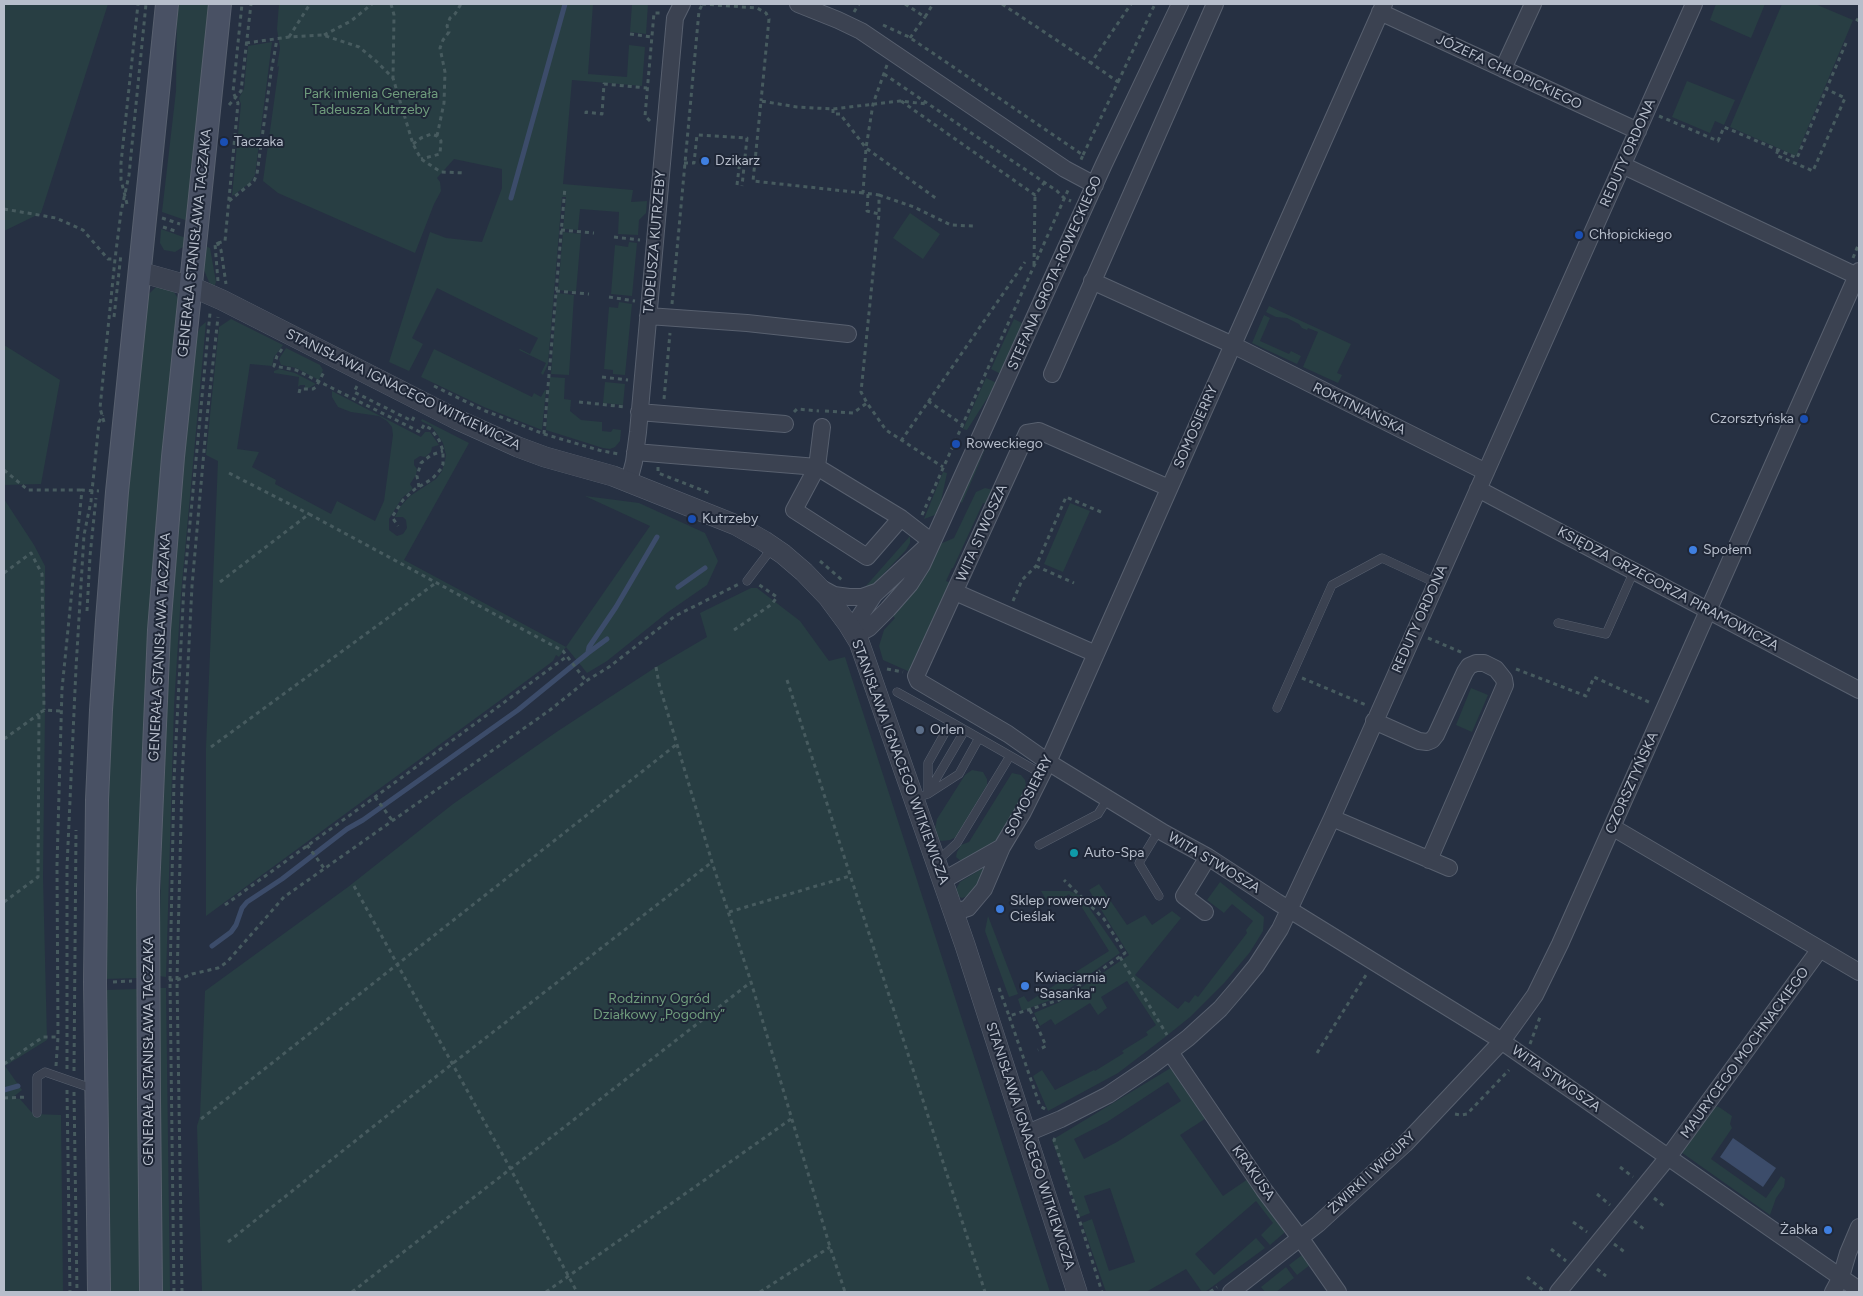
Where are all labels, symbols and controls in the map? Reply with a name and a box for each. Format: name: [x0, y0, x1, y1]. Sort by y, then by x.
street label: JÓZEFA CHŁOPICKIEGO: [1434, 31, 1584, 113]
park label: Park imienia Generała Tadeusza Kutrzeby: [304, 86, 438, 118]
street label: REDUTY ORDONA: [1597, 96, 1659, 210]
street label: GENERAŁA STANISŁAWA TACZAKA: [175, 128, 215, 358]
place label: Taczaka: [234, 134, 283, 150]
marker: Taczaka: [218, 136, 230, 148]
place label: Dzikarz: [715, 153, 760, 169]
marker: Dzikarz: [699, 155, 711, 167]
street label: TADEUSZA KUTRZEBY: [640, 170, 670, 314]
street label: STEFANA GROTA-ROWECKIEGO: [1004, 173, 1106, 373]
place label: Chłopickiego: [1589, 227, 1672, 243]
marker: Chłopickiego: [1573, 229, 1585, 241]
street label: STANISŁAWA IGNACEGO WITKIEWICZA: [283, 326, 523, 454]
street label: ROKITNIAŃSKA: [1310, 379, 1408, 439]
street label: SOMOSIERRY: [1170, 383, 1222, 471]
place label: Czorsztyńska: [1710, 411, 1794, 427]
marker: Czorsztyńska: [1798, 413, 1810, 425]
place label: Roweckiego: [966, 436, 1043, 452]
marker: Roweckiego: [950, 438, 962, 450]
street label: WITA STWOSZA: [953, 482, 1011, 584]
place label: Kutrzeby: [702, 511, 758, 527]
marker: Kutrzeby: [686, 513, 698, 525]
street label: KSIĘDZA GRZEGORZA PIRAMOWICZA: [1555, 523, 1781, 655]
street label: GENERAŁA STANISŁAWA TACZAKA: [146, 532, 174, 762]
place label: Społem: [1703, 542, 1751, 558]
marker: Społem: [1687, 544, 1699, 556]
street label: REDUTY ORDONA: [1389, 562, 1451, 676]
street label: STANISŁAWA IGNACEGO WITKIEWICZA: [848, 637, 952, 887]
place label: Orlen: [930, 722, 964, 738]
marker: Orlen: [914, 724, 926, 736]
street label: CZORSZTYŃSKA: [1602, 729, 1662, 837]
street label: SOMOSIERRY: [1001, 753, 1057, 839]
street label: WITA STWOSZA: [1165, 829, 1263, 897]
place label: Auto-Spa: [1084, 845, 1145, 861]
marker: Auto-Spa: [1068, 847, 1080, 859]
place label: Sklep rowerowy Cieślak: [1010, 893, 1110, 926]
marker: Sklep rowerowy Cieślak: [994, 903, 1006, 915]
street label: GENERAŁA STANISŁAWA TACZAKA: [141, 936, 157, 1166]
street label: MAURYCEGO MOCHNACKIEGO: [1677, 964, 1813, 1142]
place label: Kwiaciarnia "Sasanka": [1035, 970, 1106, 1002]
marker: Kwiaciarnia "Sasanka": [1019, 980, 1031, 992]
park label: Rodzinny Ogród Działkowy „Pogodny”: [593, 991, 725, 1024]
street label: STANISŁAWA IGNACEGO WITKIEWICZA: [982, 1020, 1078, 1272]
street label: WITA STWOSZA: [1508, 1042, 1604, 1116]
street label: ŻWIRKI I WIGURY: [1325, 1128, 1419, 1218]
street label: KRAKUSA: [1228, 1142, 1278, 1204]
place label: Żabka: [1780, 1222, 1818, 1238]
marker: Żabka: [1822, 1224, 1834, 1236]

